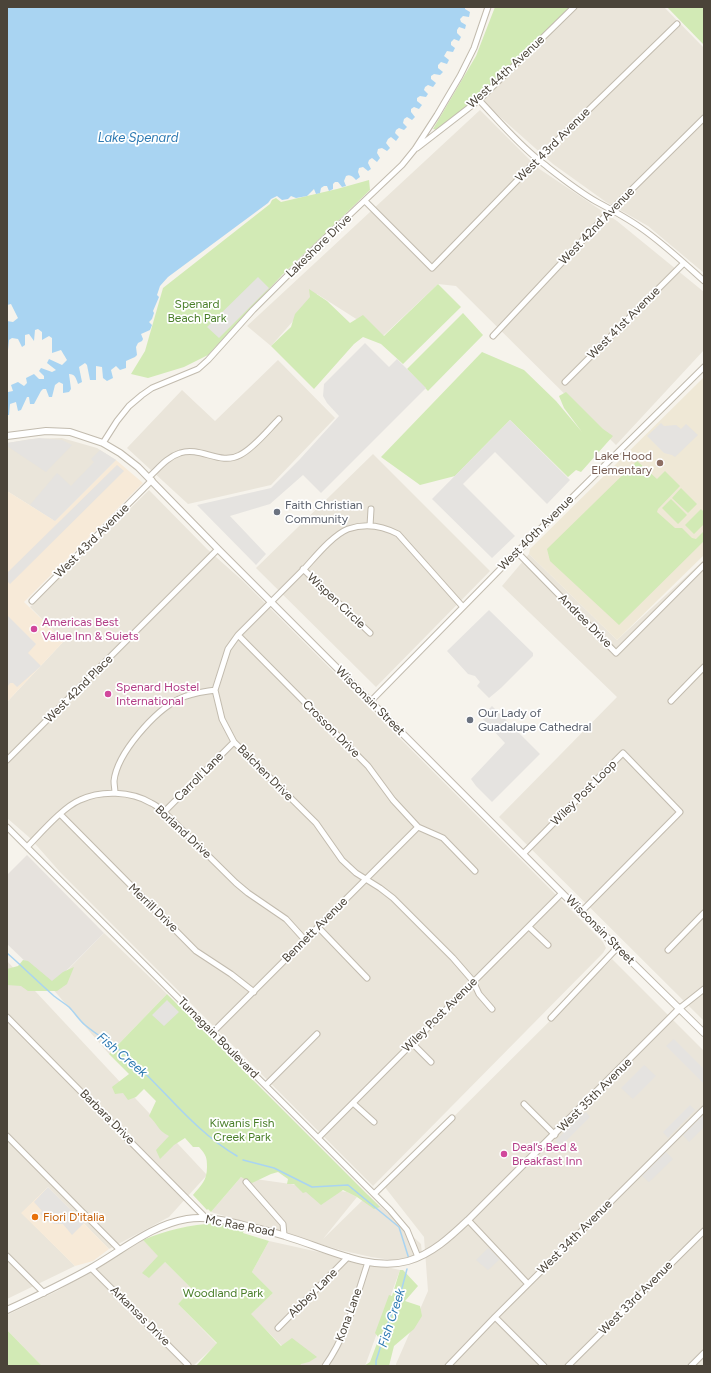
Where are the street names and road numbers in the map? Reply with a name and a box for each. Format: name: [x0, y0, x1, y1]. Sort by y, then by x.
street label: West 44th Avenue: [464, 33, 548, 111]
street label: West 43rd Avenue: [513, 105, 593, 185]
street label: West 42nd Avenue: [556, 184, 638, 268]
street label: Lakeshore Drive: [283, 211, 355, 281]
street label: West 41st Avenue: [585, 284, 663, 362]
street label: West 40th Avenue: [495, 492, 577, 574]
street label: West 43rd Avenue: [52, 501, 132, 581]
street label: Wispen Circle: [304, 570, 368, 632]
street label: Andree Drive: [555, 591, 615, 651]
street label: West 42nd Place: [42, 652, 116, 726]
street label: Wisconsin Street: [332, 663, 408, 739]
street label: Crosson Drive: [299, 697, 363, 761]
street label: Balchen Drive: [234, 742, 296, 804]
street label: Carroll Lane: [171, 749, 227, 805]
street label: Wiley Post Loop: [548, 757, 620, 829]
street label: Borland Drive: [152, 802, 214, 862]
street label: Merrill Drive: [125, 881, 181, 935]
street label: Wisconsin Street: [562, 892, 638, 968]
street label: Bennett Avenue: [279, 894, 351, 966]
street label: Wiley Post Avenue: [400, 975, 480, 1055]
street label: Turnagain Boulevard: [175, 995, 261, 1081]
street label: West 35th Avenue: [555, 1055, 635, 1135]
street label: Barbara Drive: [77, 1087, 137, 1147]
street label: West 34th Avenue: [535, 1197, 615, 1277]
street label: Mc Rae Road: [204, 1212, 276, 1240]
street label: West 33rd Avenue: [596, 1258, 676, 1338]
street label: Abbey Lane: [285, 1265, 341, 1321]
street label: Arkansas Drive: [107, 1283, 173, 1349]
street label: Kona Lane: [333, 1286, 365, 1344]

